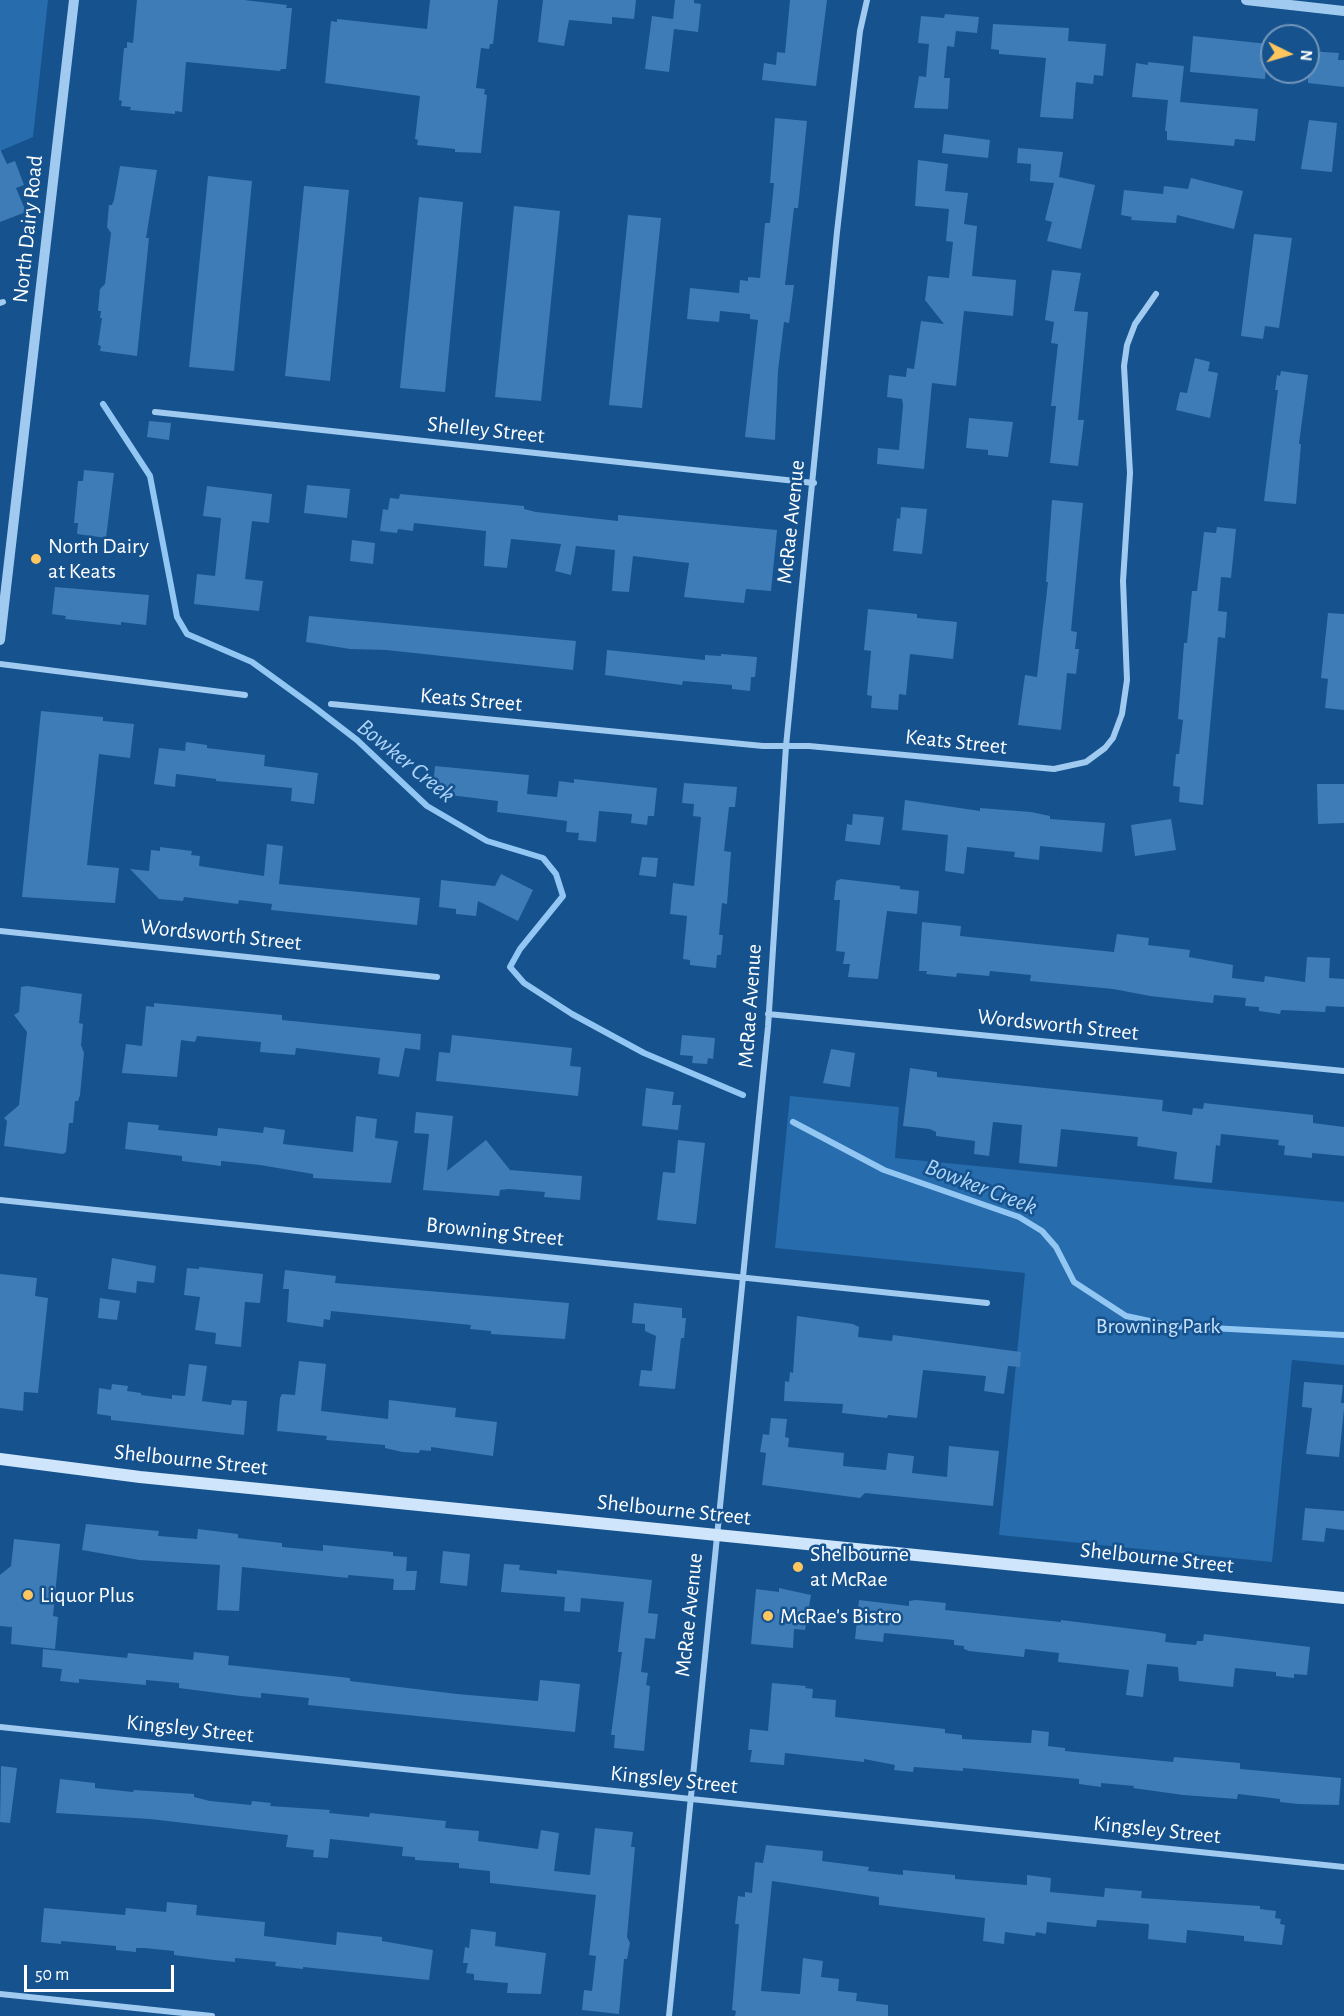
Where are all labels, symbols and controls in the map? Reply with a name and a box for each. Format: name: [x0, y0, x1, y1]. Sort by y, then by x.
north arrow: [1260, 24, 1320, 84]
text: N: [1297, 49, 1314, 62]
street label: North Dairy Road: [7, 154, 49, 304]
street label: Shelley Street: [426, 411, 546, 449]
street label: McRae Avenue: [771, 459, 811, 585]
place label: North Dairy at Keats: [48, 533, 149, 584]
marker: North Dairy at Keats: [29, 552, 43, 566]
street label: Keats Street: [419, 682, 523, 718]
water label: Bowker Creek: [351, 713, 461, 809]
street label: Keats Street: [904, 724, 1008, 760]
street label: Wordsworth Street: [139, 913, 303, 957]
street label: McRae Avenue: [732, 943, 768, 1069]
street label: Wordsworth Street: [976, 1003, 1140, 1047]
water label: Bowker Creek: [921, 1152, 1041, 1222]
street label: Browning Street: [425, 1212, 565, 1252]
park label: Browning Park: [1096, 1313, 1220, 1339]
street label: Shelbourne Street: [113, 1439, 269, 1481]
street label: Shelbourne Street: [596, 1489, 752, 1531]
street label: Shelbourne Street: [1079, 1537, 1235, 1579]
place label: Shelbourne at McRae: [810, 1541, 909, 1592]
street label: McRae Avenue: [669, 1552, 709, 1678]
marker: Shelbourne at McRae: [791, 1560, 805, 1574]
place label: Liquor Plus: [40, 1582, 134, 1608]
marker: Liquor Plus: [21, 1588, 35, 1602]
place label: McRae's Bistro: [780, 1603, 902, 1629]
marker: McRae's Bistro: [761, 1609, 775, 1623]
street label: Kingsley Street: [125, 1709, 255, 1749]
street label: Kingsley Street: [609, 1760, 739, 1800]
street label: Kingsley Street: [1092, 1810, 1222, 1850]
scale bar: [27, 1953, 177, 1991]
text: 50 m: [35, 1966, 69, 1984]

